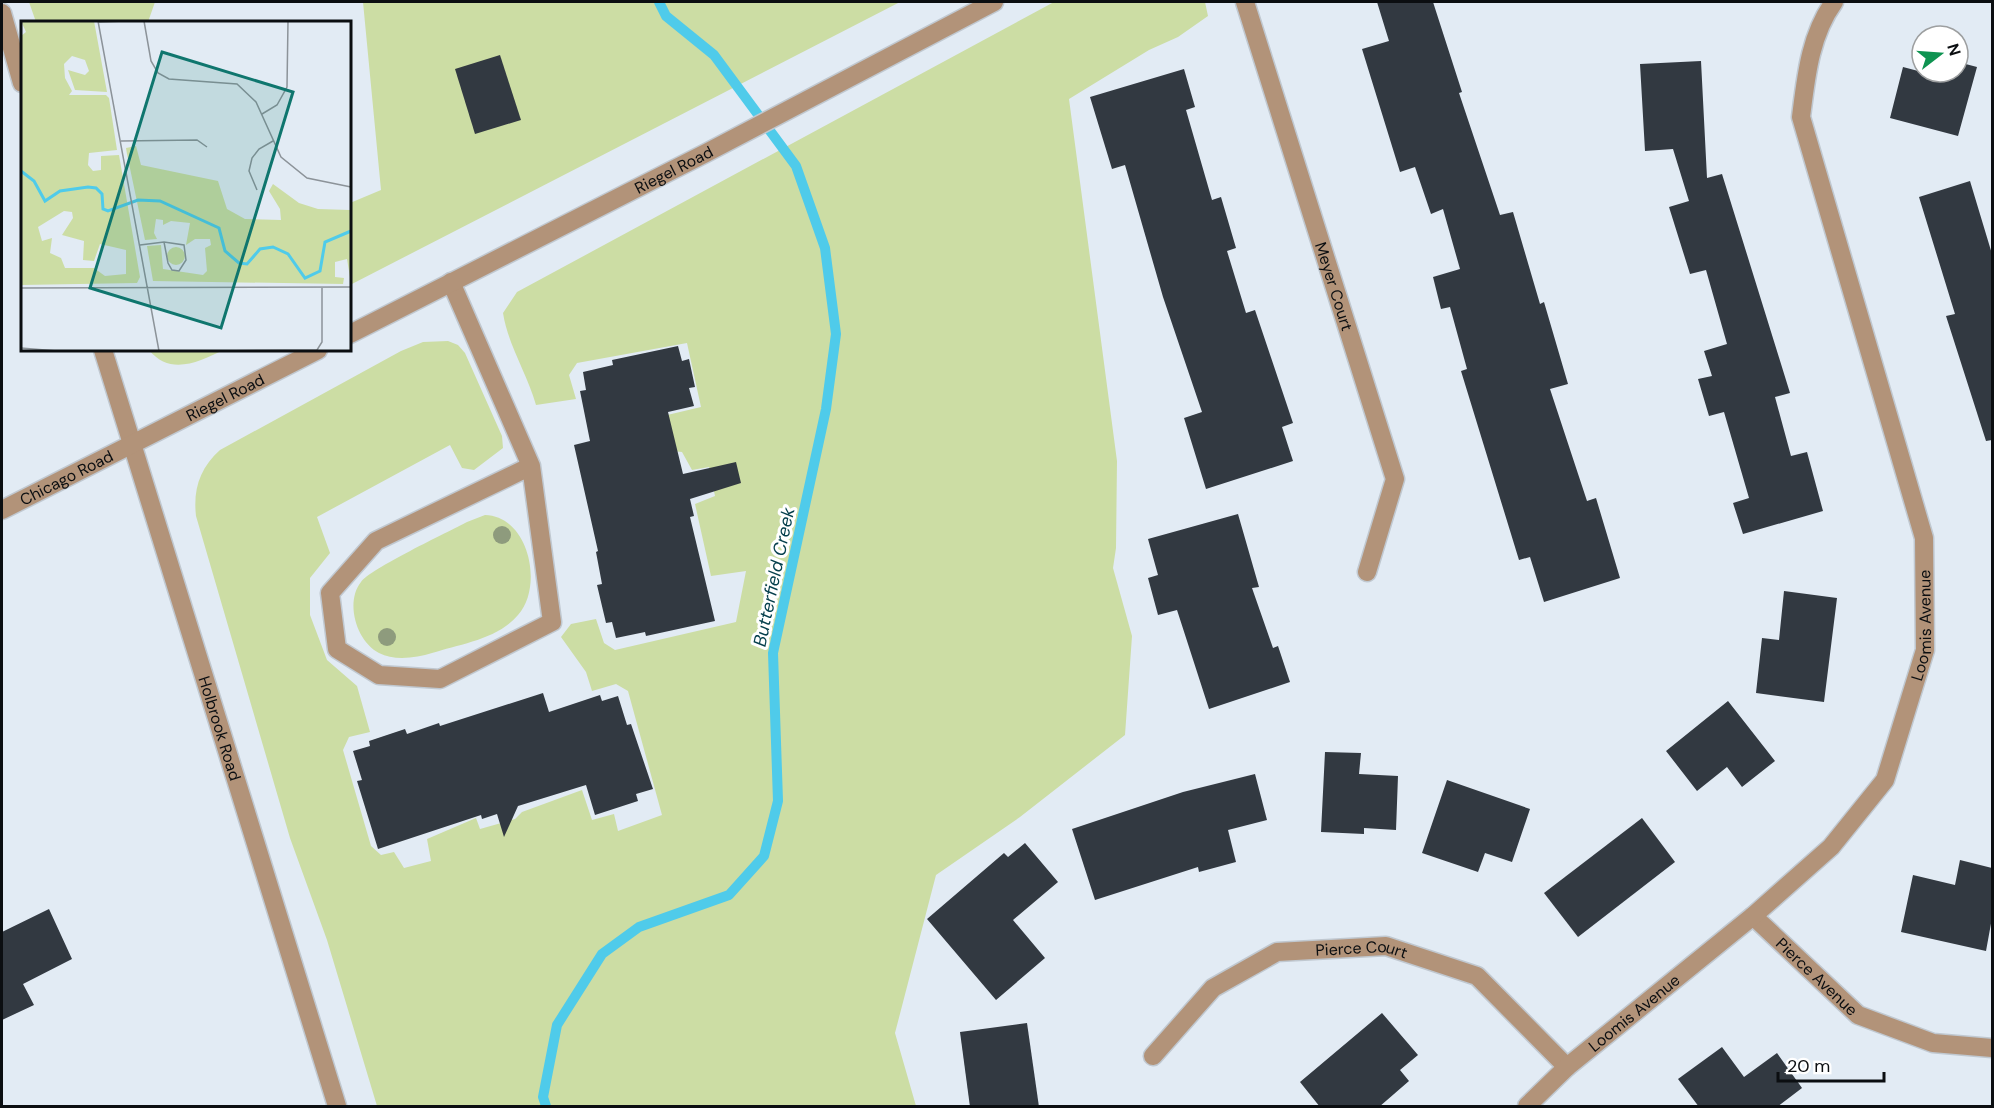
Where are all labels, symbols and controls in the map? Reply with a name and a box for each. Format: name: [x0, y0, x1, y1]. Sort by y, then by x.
inset map: [21, 21, 351, 351]
north arrow: [1910, 24, 1970, 84]
text: N: [1942, 41, 1966, 58]
street label: Riegel Road: [631, 141, 716, 198]
street label: Meyer Court: [1311, 239, 1358, 333]
street label: Riegel Road: [182, 368, 268, 426]
street label: Chicago Road: [16, 445, 117, 510]
water label: Butterfield Creek: [748, 504, 801, 649]
street label: Loomis Avenue: [1906, 570, 1936, 683]
street label: Holbrook Road: [194, 673, 246, 783]
street label: Pierce Avenue: [1772, 933, 1862, 1020]
street label: Pierce Court: [1315, 935, 1410, 963]
street label: Loomis Avenue: [1584, 969, 1684, 1056]
scale bar: [1778, 1045, 1884, 1083]
text: 20 m: [1787, 1054, 1830, 1078]

